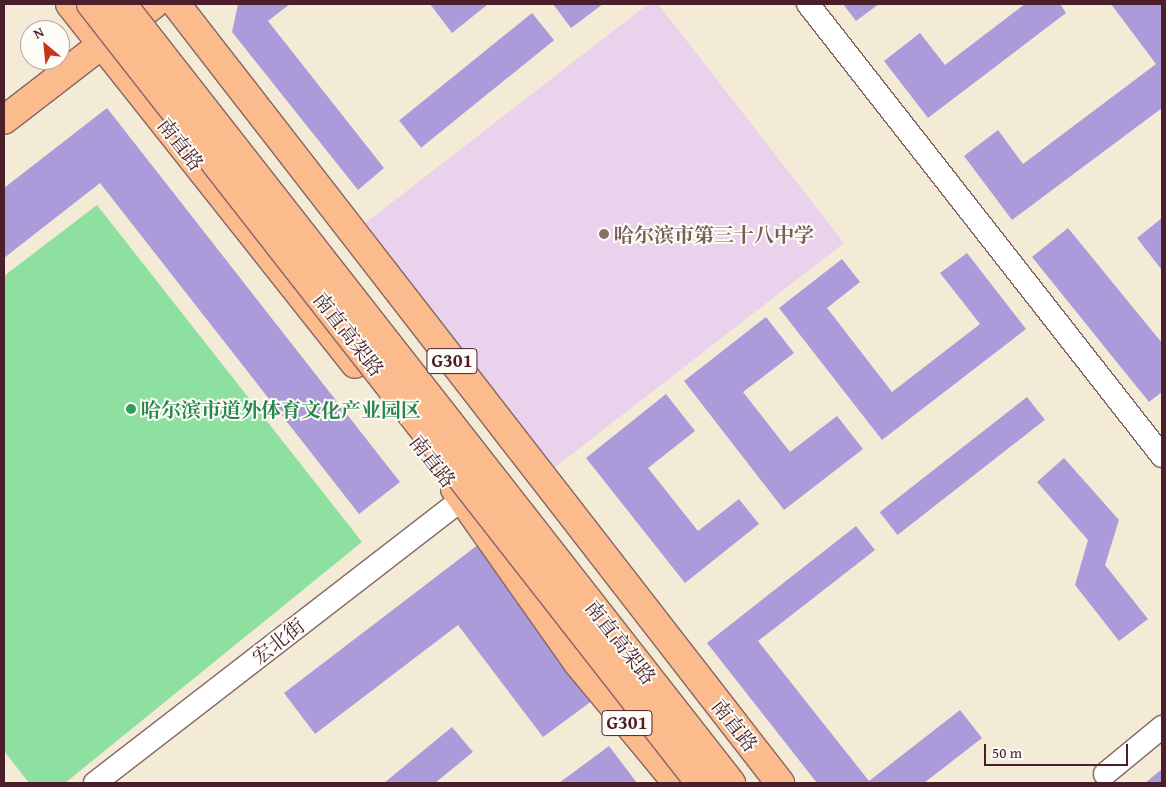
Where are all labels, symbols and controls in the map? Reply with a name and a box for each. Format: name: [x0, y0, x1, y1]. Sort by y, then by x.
north arrow: [20, 20, 70, 70]
text: N: [30, 22, 47, 44]
street label: 南直路: [153, 113, 209, 175]
place label: 哈尔滨市第三十八中学: [614, 222, 814, 246]
marker: 哈尔滨市第三十八中学: [598, 228, 610, 240]
street label: 南直高架路: [309, 287, 389, 381]
road number: G301: [426, 344, 478, 378]
place label: 哈尔滨市道外体育文化产业园区: [141, 397, 421, 421]
marker: 哈尔滨市道外体育文化产业园区: [125, 403, 137, 415]
street label: 南直路: [405, 430, 461, 492]
street label: 南直高架路: [581, 595, 661, 689]
street label: 宏北街: [247, 613, 309, 669]
street label: 南直路: [707, 694, 763, 756]
road number: G301: [601, 706, 653, 740]
scale bar: [986, 734, 1130, 766]
text: 50 m: [992, 742, 1022, 763]

